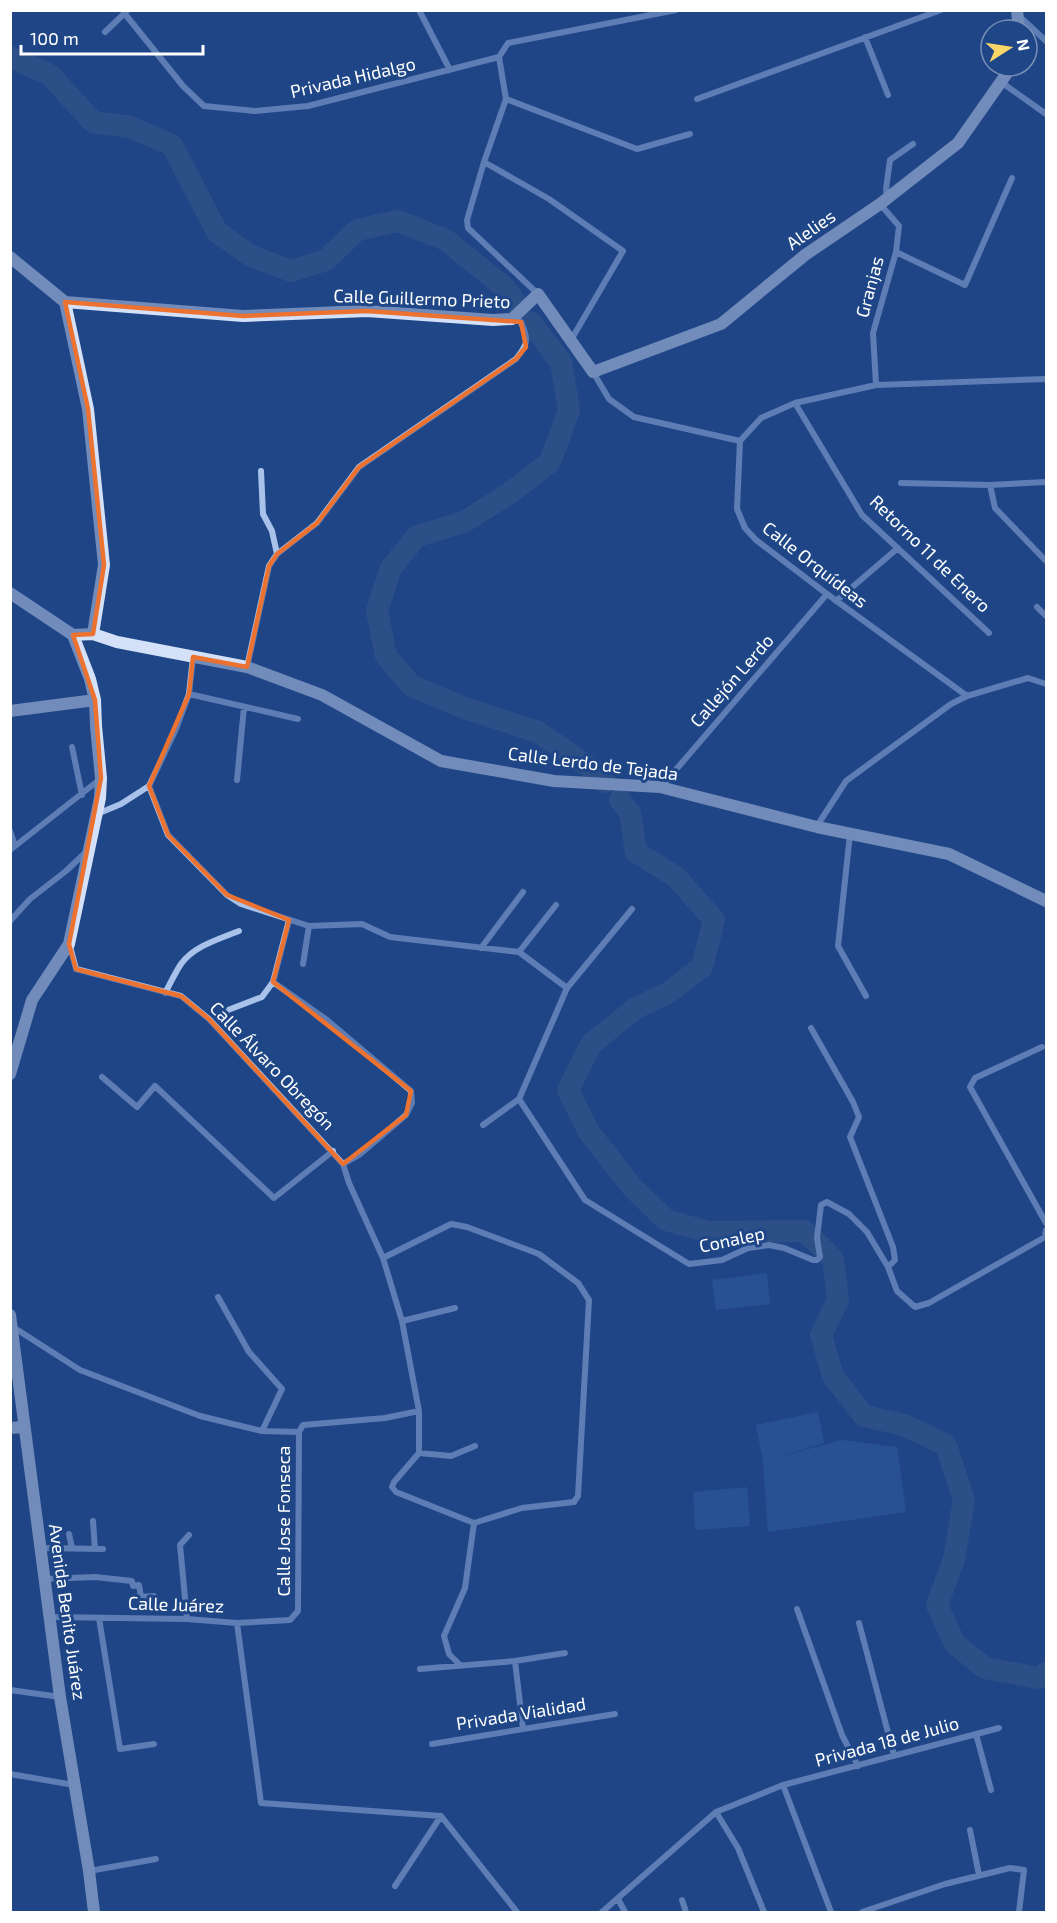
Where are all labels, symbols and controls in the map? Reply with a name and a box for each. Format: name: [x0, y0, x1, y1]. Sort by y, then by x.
scale bar: [21, 18, 202, 56]
north arrow: [979, 18, 1039, 78]
text: 100 m: [30, 27, 79, 49]
text: N: [1014, 37, 1035, 52]
street label: Privada Hidalgo: [288, 52, 418, 102]
street label: Alelies: [782, 204, 839, 254]
street label: Granjas: [850, 254, 888, 320]
street label: Calle Guillermo Prieto: [333, 284, 511, 312]
street label: Retorno 11 de Enero: [866, 490, 996, 617]
street label: Calle Orquídeas: [759, 516, 873, 612]
street label: Callejón Lerdo: [685, 629, 778, 731]
street label: Calle Lerdo de Tejada: [507, 742, 679, 784]
street label: Calle Álvaro Obregón: [206, 996, 340, 1134]
street label: Conalep: [697, 1221, 766, 1257]
street label: Calle Jose Fonseca: [272, 1446, 294, 1596]
street label: Avenida Benito Juárez: [45, 1522, 91, 1701]
street label: Calle Juárez: [128, 1591, 225, 1617]
street label: Privada Vialidad: [454, 1692, 587, 1734]
street label: Privada 18 de Julio: [812, 1711, 961, 1771]

